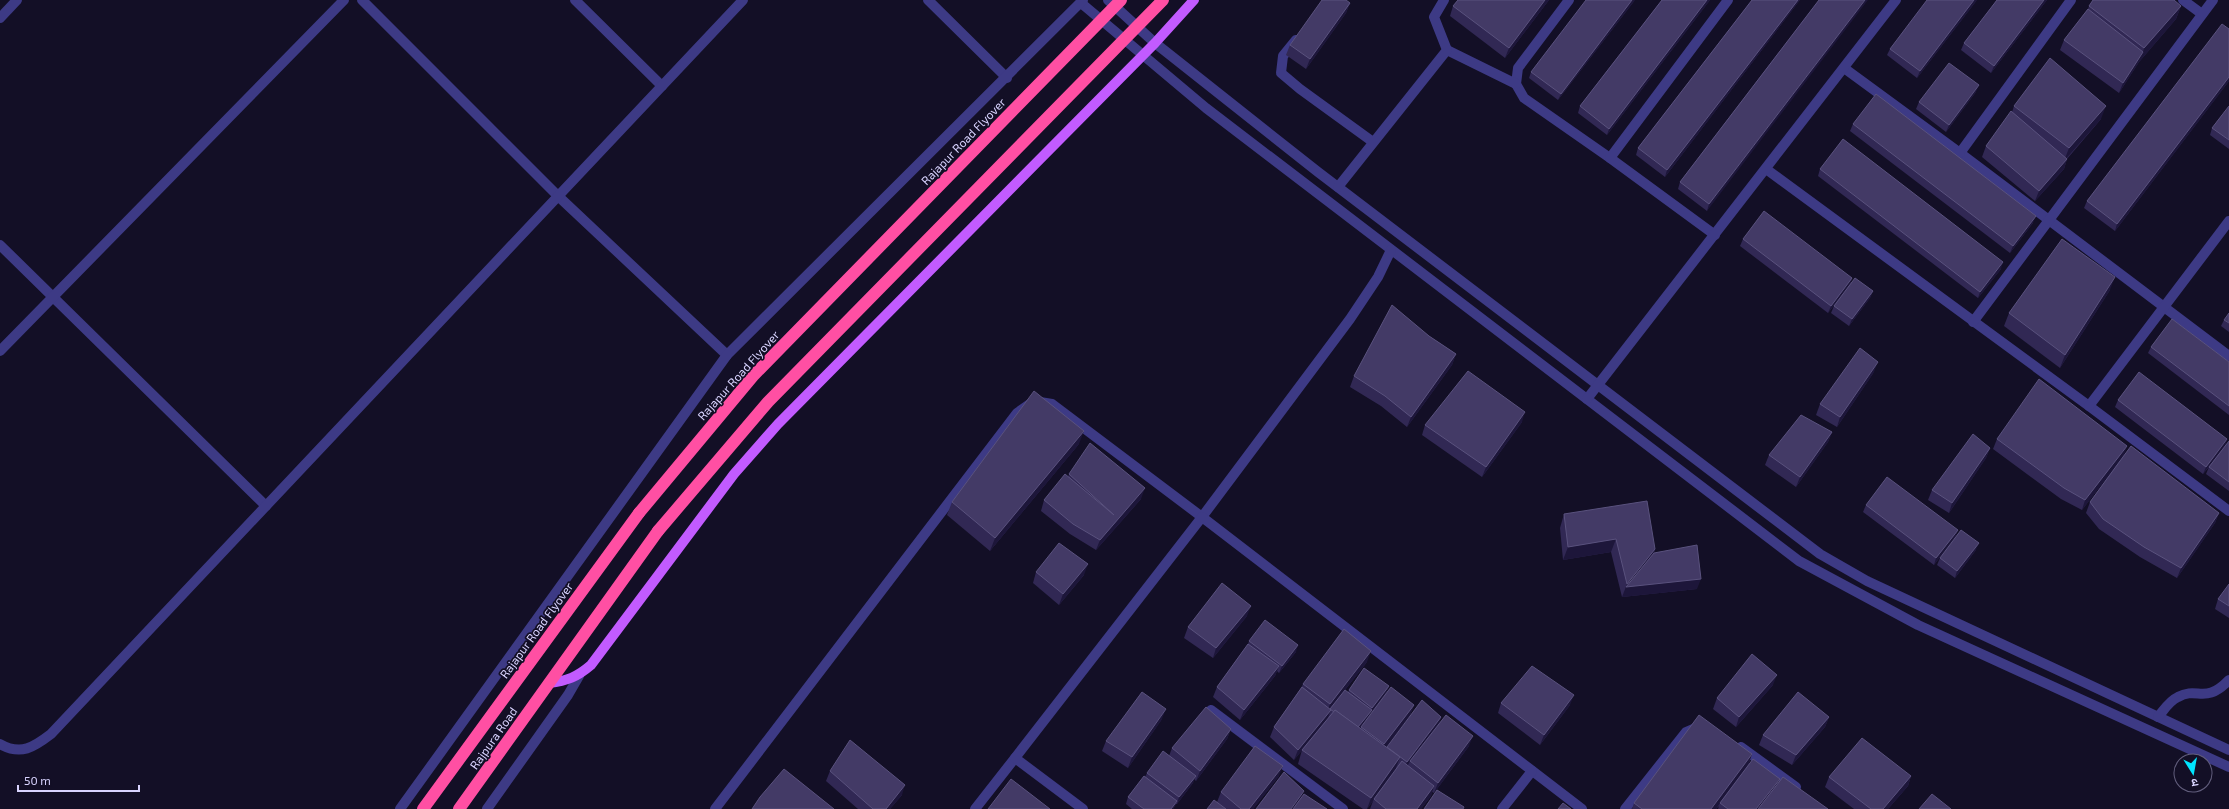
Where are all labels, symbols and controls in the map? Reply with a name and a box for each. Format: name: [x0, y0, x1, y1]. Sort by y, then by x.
street label: Rajapur Road Flyover: [918, 95, 1009, 188]
street label: Rajapur Road Flyover: [694, 327, 783, 423]
street label: Rajapur Road Flyover: [496, 579, 576, 681]
street label: Rajpura Road: [466, 704, 520, 772]
north arrow: [2173, 753, 2213, 793]
scale bar: [18, 767, 139, 793]
text: 50 m: [24, 773, 51, 787]
text: उ: [2190, 776, 2199, 790]

